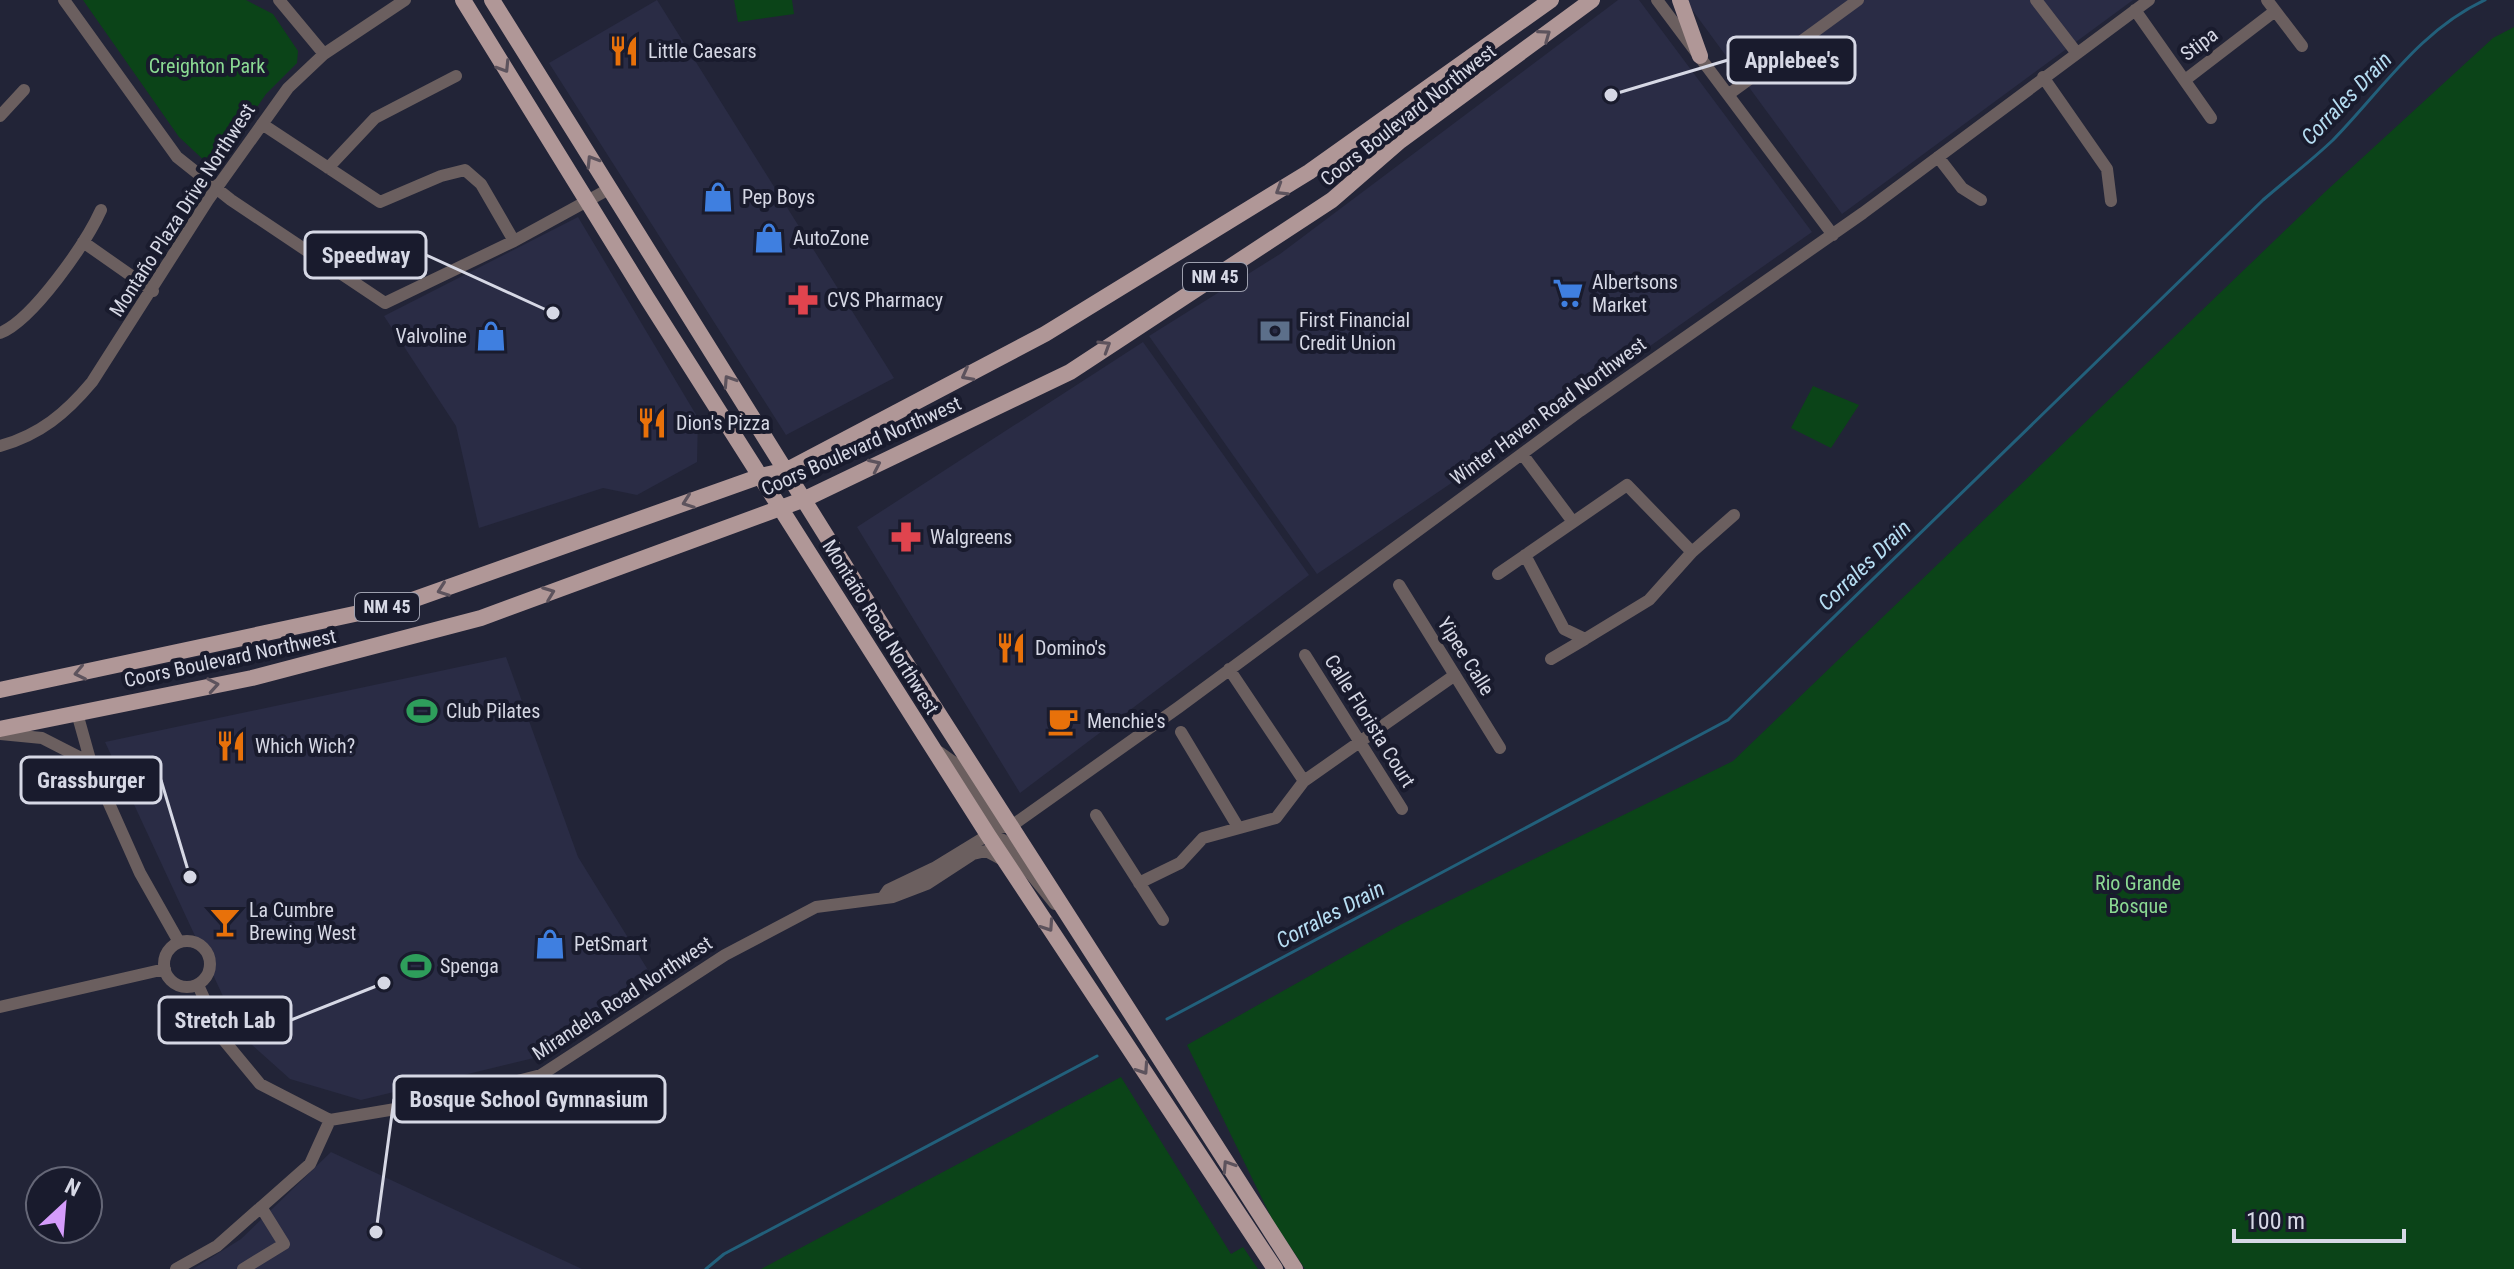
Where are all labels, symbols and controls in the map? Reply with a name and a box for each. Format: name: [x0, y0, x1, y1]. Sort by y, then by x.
street label: Stipa: [2176, 22, 2222, 66]
one-way arrow: [1537, 30, 1551, 45]
restaurant icon: Little Caesars: [607, 34, 641, 68]
callout: Applebee's: [1728, 37, 1855, 83]
place label: Little Caesars: [648, 39, 757, 63]
street label: Coors Boulevard Northwest: [1315, 39, 1501, 191]
water label: Corrales Drain: [2296, 47, 2397, 150]
text: Applebee's: [1745, 48, 1839, 73]
park label: Creighton Park: [149, 54, 265, 78]
one-way arrow: [494, 58, 509, 72]
street label: Montaño Plaza Drive Northwest: [104, 99, 260, 321]
one-way arrow: [586, 155, 601, 170]
shop icon: Pep Boys: [701, 180, 735, 214]
one-way arrow: [1275, 180, 1290, 195]
place label: Pep Boys: [742, 185, 815, 209]
shop icon: AutoZone: [752, 221, 786, 255]
place label: AutoZone: [793, 226, 869, 250]
callout: Speedway: [305, 232, 426, 278]
text: Speedway: [322, 243, 411, 268]
road number: NM 45: [1183, 263, 1247, 291]
place label: Albertsons Market: [1592, 270, 1678, 317]
supermarket icon: Albertsons Market: [1551, 276, 1585, 310]
pharmacy icon: CVS Pharmacy: [786, 283, 820, 317]
place label: CVS Pharmacy: [827, 288, 943, 312]
place label: First Financial Credit Union: [1299, 308, 1410, 355]
bank icon: First Financial Credit Union: [1258, 314, 1292, 348]
shop icon: Valvoline: [474, 319, 508, 353]
place label: Valvoline: [395, 324, 467, 348]
street label: Winter Haven Road Northwest: [1445, 332, 1651, 490]
one-way arrow: [1096, 341, 1111, 356]
one-way arrow: [961, 366, 976, 381]
one-way arrow: [724, 376, 739, 390]
street label: Coors Boulevard Northwest: [757, 391, 965, 501]
restaurant icon: Dion's Pizza: [635, 406, 669, 440]
place label: Dion's Pizza: [676, 411, 770, 435]
one-way arrow: [867, 459, 882, 475]
one-way arrow: [681, 493, 695, 509]
water label: Corrales Drain: [1813, 515, 1916, 616]
pharmacy icon: Walgreens: [889, 520, 923, 554]
place label: Walgreens: [930, 525, 1012, 549]
street label: Montaño Road Northwest: [817, 535, 945, 719]
one-way arrow: [436, 580, 450, 596]
one-way arrow: [541, 586, 555, 603]
road number: NM 45: [355, 593, 419, 621]
street label: Yipee Calle: [1433, 612, 1499, 700]
street label: Coors Boulevard Northwest: [122, 624, 338, 692]
restaurant icon: Domino's: [994, 631, 1028, 665]
place label: Domino's: [1035, 636, 1106, 660]
street label: Calle Florista Court: [1320, 650, 1420, 792]
one-way arrow: [74, 664, 88, 681]
one-way arrow: [207, 677, 220, 694]
sports icon: Club Pilates: [405, 694, 439, 728]
place label: Club Pilates: [446, 699, 540, 723]
cafe icon: Menchie's: [1046, 704, 1080, 738]
place label: Menchie's: [1087, 709, 1166, 733]
restaurant icon: Which Wich?: [214, 729, 248, 763]
place label: Which Wich?: [255, 734, 355, 758]
callout: Grassburger: [21, 757, 161, 803]
text: Grassburger: [37, 768, 145, 793]
park label: Rio Grande Bosque: [2095, 871, 2181, 918]
water label: Corrales Drain: [1272, 875, 1389, 953]
place label: La Cumbre Brewing West: [249, 898, 356, 945]
bar icon: La Cumbre Brewing West: [208, 905, 242, 939]
one-way arrow: [1038, 918, 1053, 932]
shop icon: PetSmart: [533, 927, 567, 961]
street label: Mirandela Road Northwest: [528, 931, 716, 1065]
place label: PetSmart: [574, 932, 648, 956]
sports icon: Spenga: [399, 949, 433, 983]
place label: Spenga: [440, 954, 499, 978]
callout: Stretch Lab: [159, 997, 291, 1043]
text: Stretch Lab: [175, 1008, 275, 1033]
one-way arrow: [1133, 1060, 1148, 1074]
callout: Bosque School Gymnasium: [394, 1076, 665, 1122]
text: Bosque School Gymnasium: [410, 1087, 648, 1112]
one-way arrow: [1223, 1160, 1238, 1175]
north arrow: [24, 1165, 104, 1245]
text: N: [61, 1173, 84, 1202]
scale bar: [2234, 1193, 2404, 1243]
text: 100 m: [2246, 1207, 2305, 1235]

